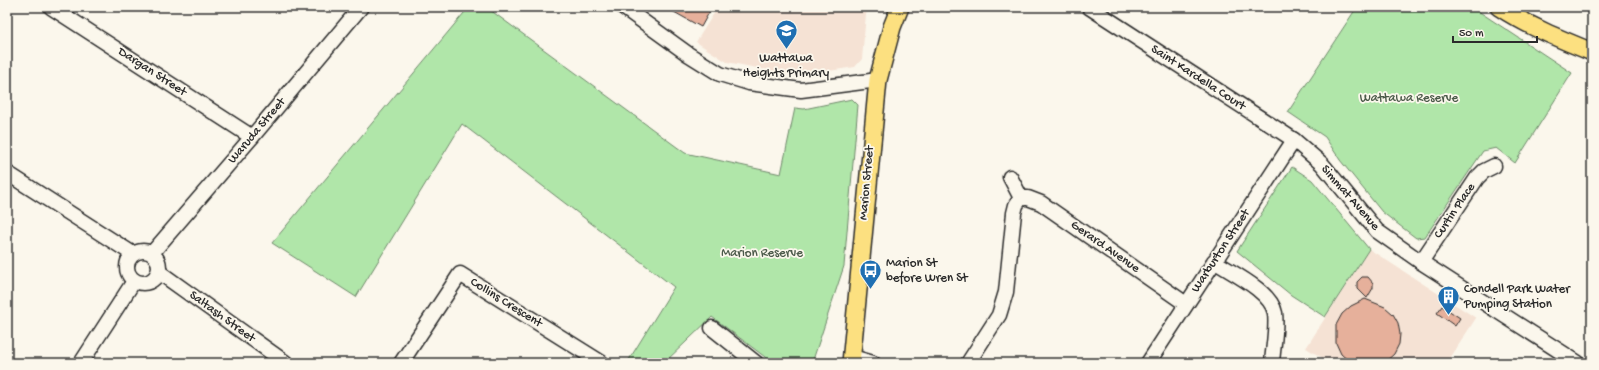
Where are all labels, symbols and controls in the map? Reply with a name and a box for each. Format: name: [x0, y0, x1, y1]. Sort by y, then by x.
school or university icon: Wattawa Heights Primary: [773, 17, 799, 50]
scale bar: [1453, 18, 1537, 44]
text: 50 m: [1459, 27, 1484, 41]
street label: Saint Kardella Court: [1148, 42, 1250, 115]
street label: Dargan Street: [114, 44, 191, 101]
place label: Wattawa Heights Primary: [743, 51, 830, 81]
park label: Wattawa Reserve: [1360, 91, 1459, 106]
street label: Waruda Street: [225, 94, 290, 167]
street label: Marion Street: [856, 144, 878, 221]
street label: Simmat Avenue: [1317, 162, 1383, 234]
street label: Curtin Place: [1431, 180, 1479, 242]
street label: Warburton Street: [1188, 205, 1254, 296]
street label: Gerard Avenue: [1067, 218, 1143, 277]
park label: Marion Reserve: [721, 246, 803, 261]
place label: Marion St before Wren St: [886, 256, 969, 286]
bus stop icon: Marion St before Wren St: [857, 257, 883, 290]
street label: Collins Crescent: [467, 275, 546, 332]
place label: Condell Park Water Pumping Station: [1463, 282, 1571, 312]
building icon: Condell Park Water Pumping Station: [1435, 283, 1461, 316]
street label: Saltash Street: [186, 288, 259, 347]

